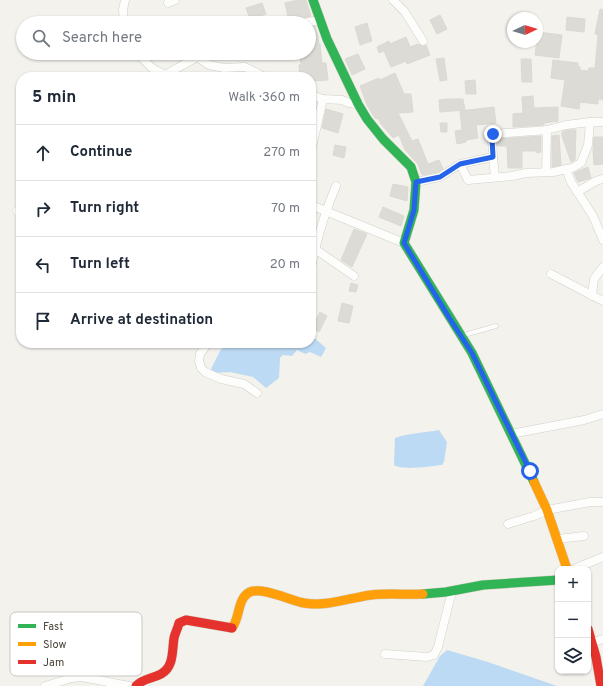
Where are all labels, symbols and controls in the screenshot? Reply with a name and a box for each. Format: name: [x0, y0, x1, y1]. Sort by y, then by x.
north arrow: [507, 12, 543, 48]
search box: [16, 16, 316, 60]
icon: search: [30, 27, 52, 49]
text: Search here: [62, 29, 142, 48]
text: 5 min: [32, 87, 76, 109]
text: Walk · 360 m: [228, 90, 300, 106]
route end: [484, 125, 502, 143]
icon: ahead: [32, 142, 54, 164]
text: Continue: [70, 143, 132, 162]
text: 270 m: [263, 145, 300, 161]
icon: right: [32, 198, 54, 220]
text: Turn right: [70, 199, 139, 218]
text: 70 m: [271, 201, 300, 217]
icon: left: [32, 254, 54, 276]
text: Turn left: [70, 255, 130, 274]
text: 20 m: [270, 257, 300, 273]
icon: arrive: [32, 310, 54, 332]
text: Arrive at destination: [70, 311, 213, 330]
route start: [521, 462, 539, 480]
map controls: [555, 566, 591, 674]
button: +: [555, 566, 591, 602]
button: −: [555, 602, 591, 638]
legend: [10, 612, 142, 676]
text: Fast: [43, 620, 63, 634]
text: Slow: [43, 638, 66, 652]
button: layers: [555, 638, 591, 674]
text: Jam: [43, 656, 64, 670]

